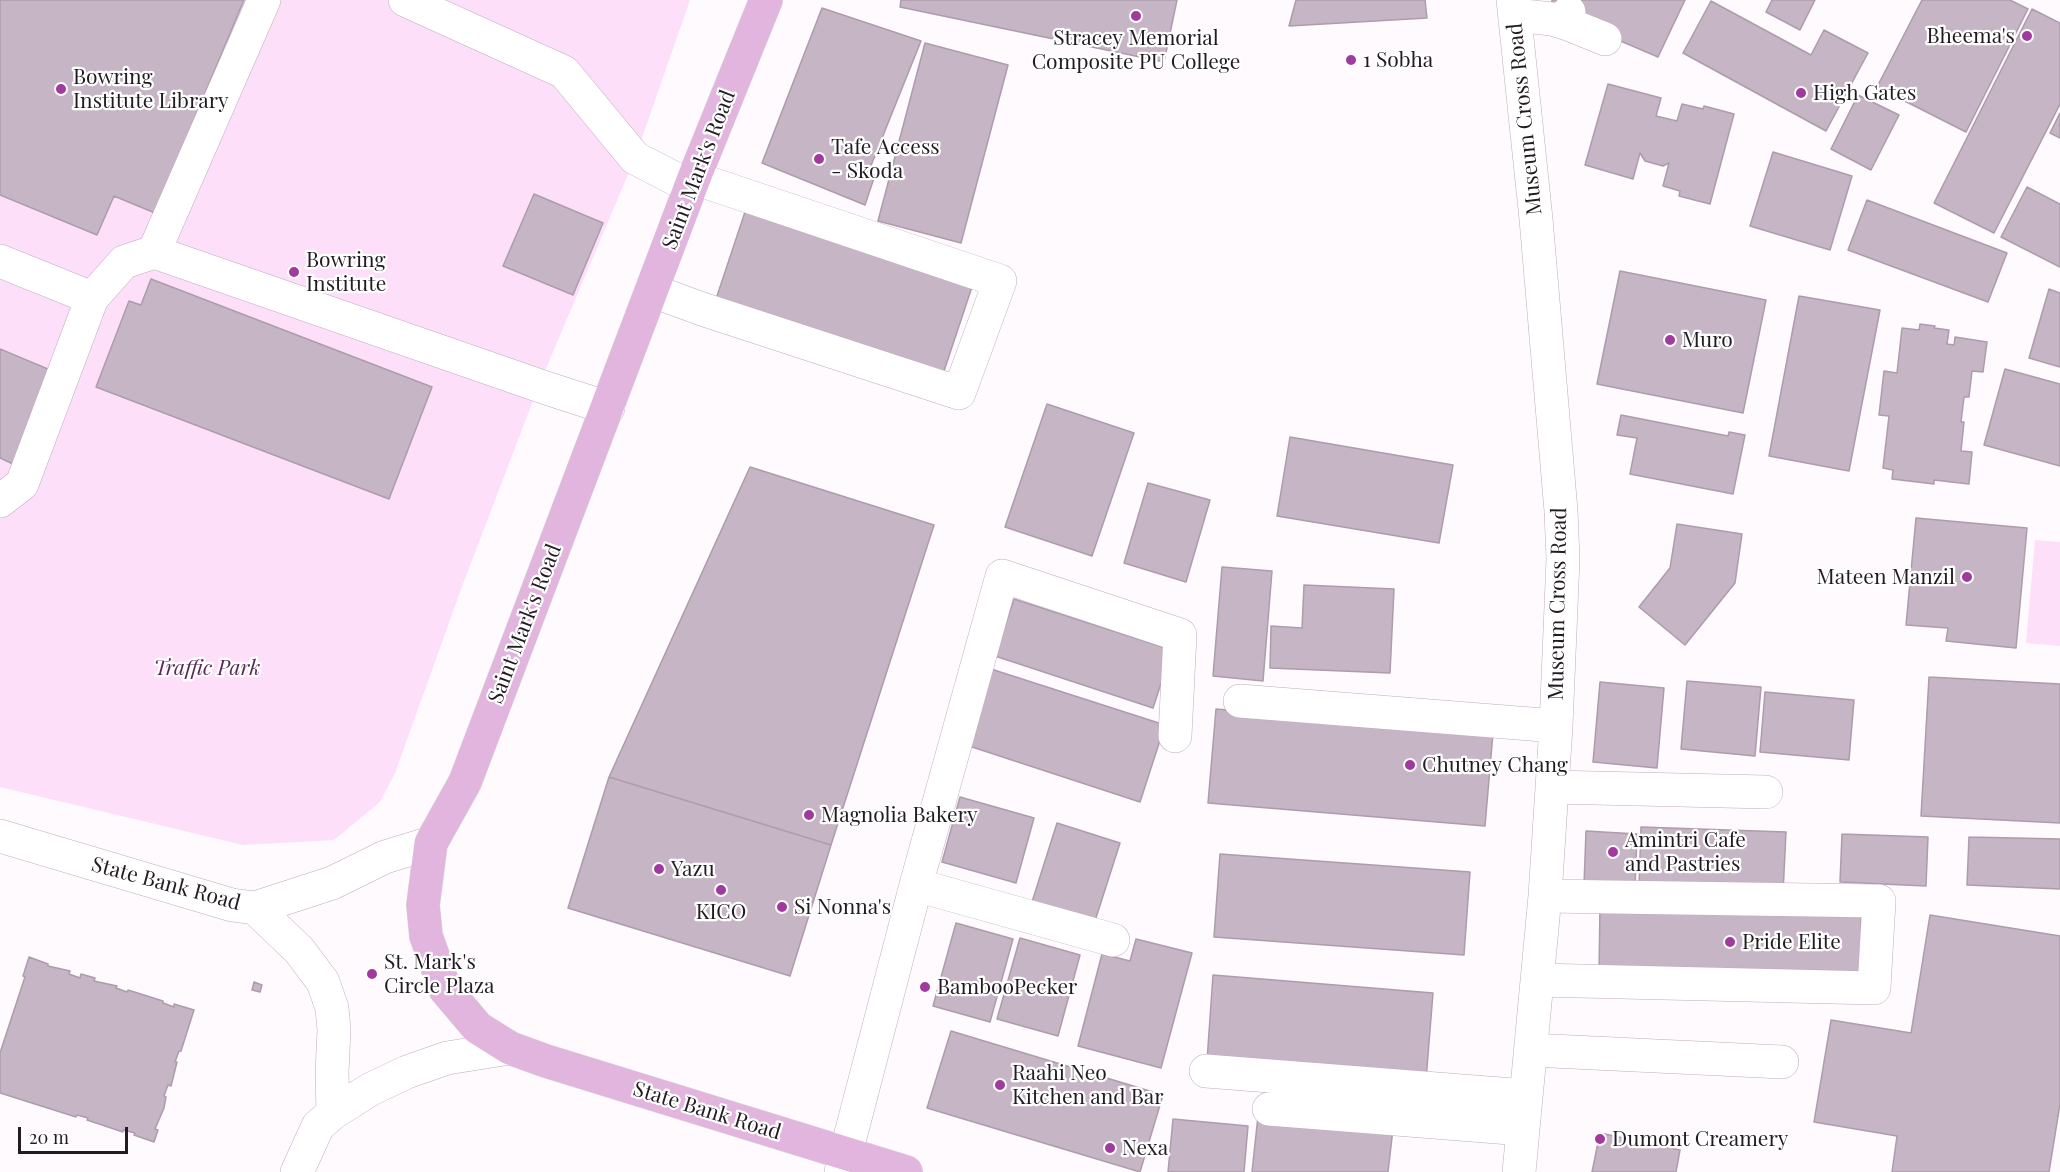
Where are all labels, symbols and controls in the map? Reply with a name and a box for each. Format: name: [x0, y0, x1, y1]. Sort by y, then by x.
marker: Stracey Memorial Composite PU College: [1129, 9, 1143, 23]
street label: Museum Cross Road: [1502, 22, 1548, 216]
place label: Bheema's: [1927, 23, 2015, 49]
place label: Stracey Memorial Composite PU College: [1032, 25, 1240, 75]
marker: Bheema's: [2020, 29, 2034, 43]
place label: 1 Sobha: [1363, 47, 1433, 73]
marker: 1 Sobha: [1344, 53, 1358, 67]
place label: Bowring Institute Library: [73, 64, 229, 114]
place label: High Gates: [1813, 80, 1916, 106]
marker: Bowring Institute Library: [54, 82, 68, 96]
marker: High Gates: [1794, 86, 1808, 100]
street label: Saint Mark's Road: [657, 87, 741, 253]
place label: Tafe Access - Skoda: [831, 134, 940, 184]
marker: Tafe Access - Skoda: [812, 152, 826, 166]
place label: Bowring Institute: [306, 247, 386, 297]
marker: Bowring Institute: [287, 265, 301, 279]
place label: Muro: [1682, 327, 1733, 353]
marker: Muro: [1663, 333, 1677, 347]
street label: Museum Cross Road: [1544, 507, 1572, 701]
street label: Saint Mark's Road: [483, 541, 567, 707]
place label: Mateen Manzil: [1817, 564, 1955, 590]
marker: Mateen Manzil: [1960, 570, 1974, 584]
park label: Traffic Park: [154, 655, 260, 681]
place label: Chutney Chang: [1422, 752, 1568, 778]
marker: Chutney Chang: [1403, 758, 1417, 772]
place label: Magnolia Bakery: [821, 802, 977, 828]
marker: Magnolia Bakery: [802, 808, 816, 822]
place label: Amintri Cafe and Pastries: [1625, 827, 1746, 877]
marker: Amintri Cafe and Pastries: [1606, 845, 1620, 859]
street label: State Bank Road: [89, 852, 243, 916]
place label: Yazu: [671, 856, 715, 882]
marker: Yazu: [652, 862, 666, 876]
marker: KICO: [714, 883, 728, 897]
place label: Si Nonna's: [794, 894, 891, 920]
place label: KICO: [696, 899, 746, 925]
marker: Si Nonna's: [775, 900, 789, 914]
place label: Pride Elite: [1742, 929, 1841, 955]
marker: Pride Elite: [1723, 935, 1737, 949]
place label: St. Mark's Circle Plaza: [384, 949, 494, 999]
marker: St. Mark's Circle Plaza: [365, 967, 379, 981]
place label: BambooPecker: [937, 974, 1077, 1000]
marker: BambooPecker: [918, 980, 932, 994]
place label: Raahi Neo Kitchen and Bar: [1012, 1060, 1164, 1110]
street label: State Bank Road: [630, 1077, 784, 1145]
marker: Raahi Neo Kitchen and Bar: [993, 1078, 1007, 1092]
scale bar: [21, 1115, 130, 1153]
text: 20 m: [29, 1125, 69, 1149]
place label: Dumont Creamery: [1612, 1126, 1788, 1152]
marker: Dumont Creamery: [1593, 1132, 1607, 1146]
place label: Nexa: [1122, 1135, 1168, 1161]
marker: Nexa: [1103, 1141, 1117, 1155]

